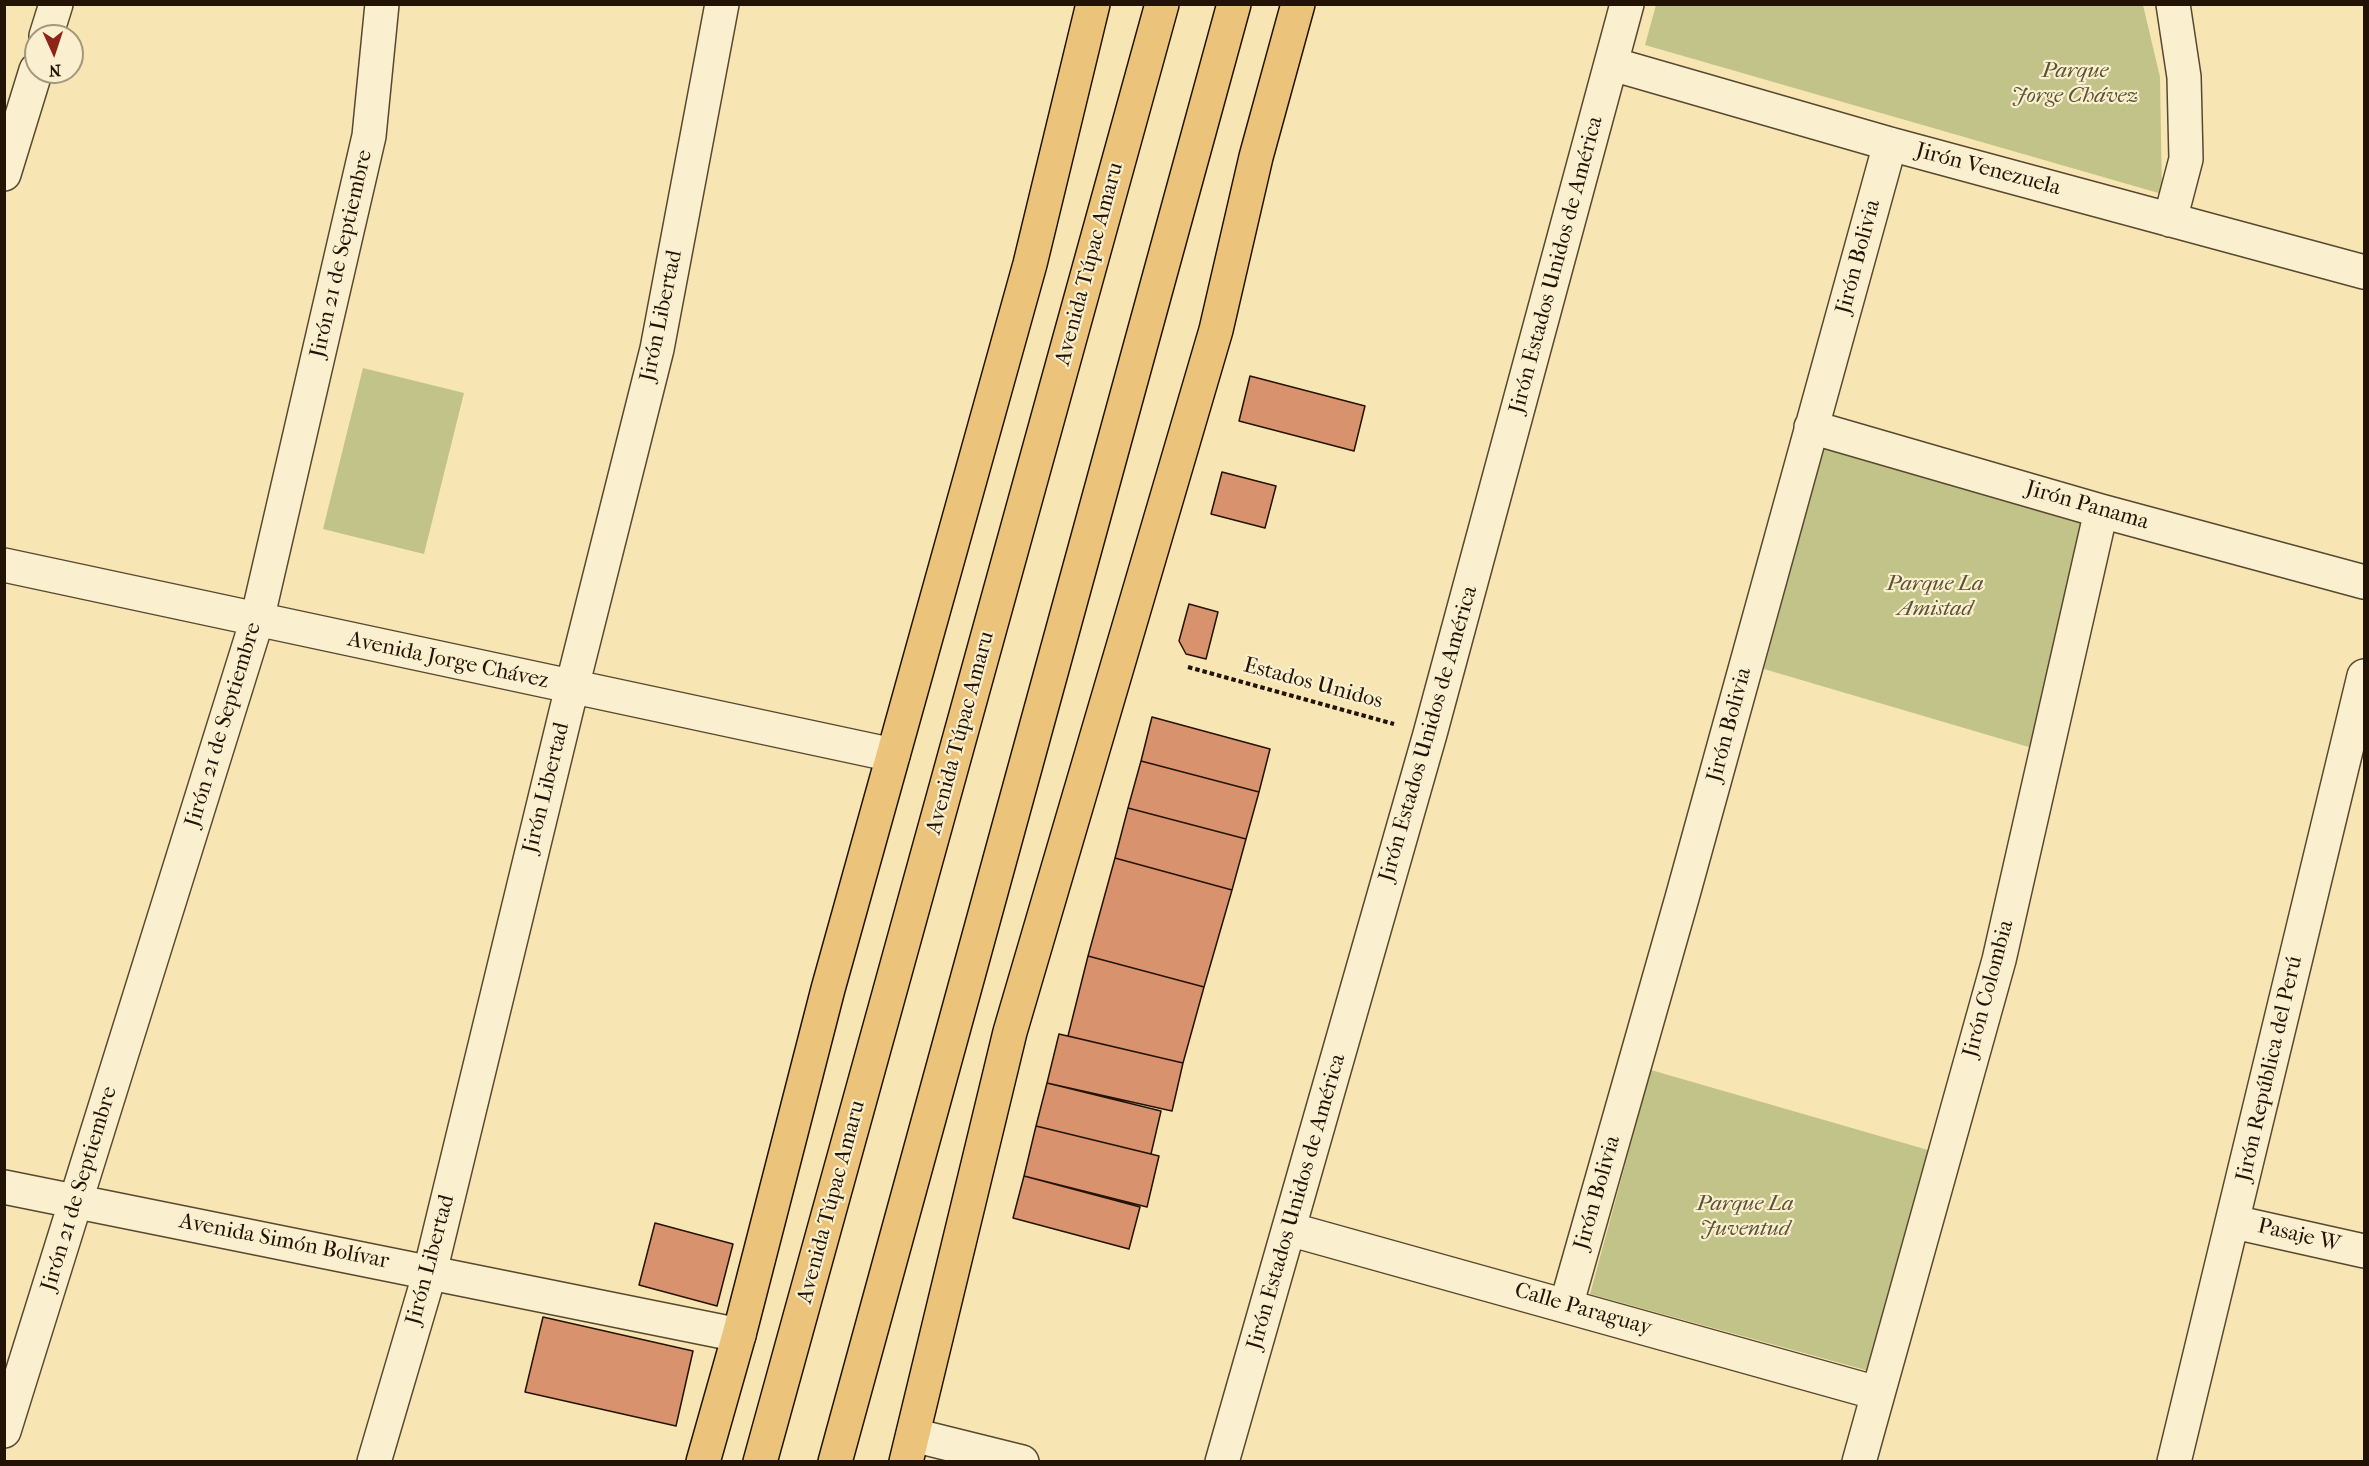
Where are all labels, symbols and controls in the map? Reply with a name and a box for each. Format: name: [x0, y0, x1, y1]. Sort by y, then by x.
north arrow: [24, 24, 84, 84]
park label: Parque Jorge Chávez: [2011, 59, 2139, 110]
text: N: [48, 61, 61, 80]
street label: Jirón Estados Unidos de América: [1505, 114, 1609, 416]
street label: Jirón Venezuela: [1913, 138, 2063, 202]
street label: Jirón 21 de Septiembre: [305, 147, 379, 361]
street label: Avenida Túpac Amaru: [1050, 160, 1130, 368]
street label: Jirón Bolivia: [1831, 197, 1887, 317]
street label: Jirón Libertad: [635, 248, 689, 384]
street label: Jirón Panama: [2022, 476, 2152, 536]
park label: Parque La Amistad: [1886, 572, 1984, 624]
street label: Jirón Estados Unidos de América: [1374, 583, 1484, 885]
street label: Jirón 21 de Septiembre: [180, 619, 268, 831]
street label: Avenida Jorge Chávez: [345, 627, 551, 695]
street label: Avenida Túpac Amaru: [921, 629, 1001, 837]
street label: Estados Unidos: [1241, 653, 1385, 715]
street label: Jirón Bolivia: [1702, 665, 1758, 785]
street label: Jirón Libertad: [518, 720, 576, 856]
street label: Jirón Colombia: [1958, 917, 2020, 1061]
street label: Jirón República del Perú: [2231, 954, 2309, 1184]
street label: Jirón Estados Unidos de América: [1242, 1051, 1352, 1353]
street label: Jirón 21 de Septiembre: [36, 1083, 124, 1295]
street label: Avenida Túpac Amaru: [792, 1098, 872, 1306]
street label: Jirón Bolivia: [1569, 1133, 1627, 1253]
street label: Jirón Libertad: [401, 1192, 461, 1328]
park label: Parque La Juventud: [1696, 1192, 1794, 1244]
street label: Avenida Simón Bolívar: [177, 1209, 391, 1275]
street label: Pasaje W: [2255, 1214, 2343, 1258]
street label: Calle Paraguay: [1511, 1278, 1655, 1342]

